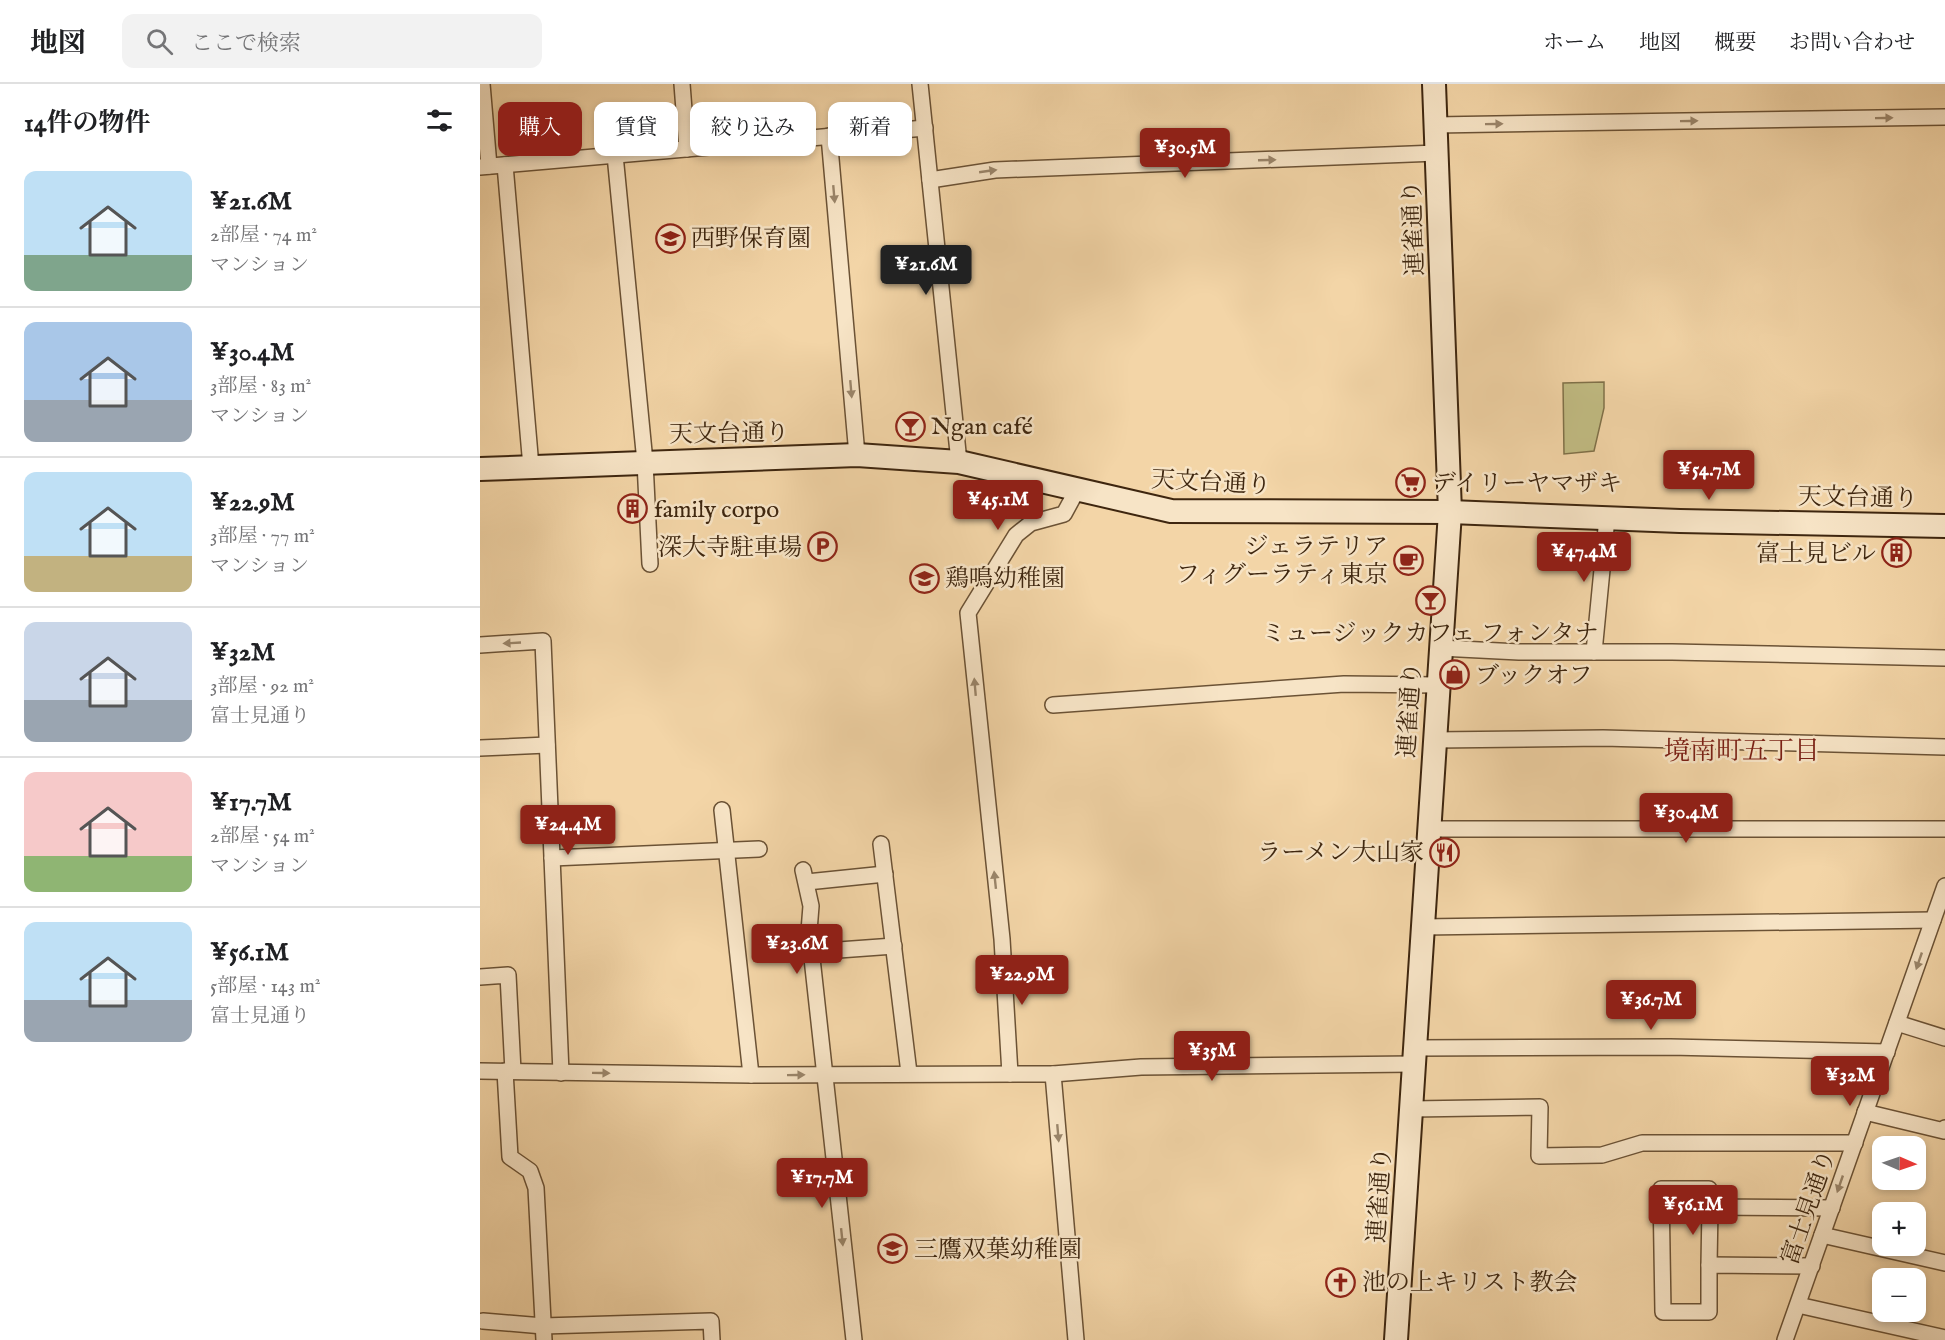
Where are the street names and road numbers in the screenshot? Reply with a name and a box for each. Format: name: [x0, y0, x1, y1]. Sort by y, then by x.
street label: 連雀通り: [1397, 179, 1432, 276]
street label: 天文台通り: [669, 418, 789, 451]
street label: 天文台通り: [1150, 465, 1272, 502]
street label: 天文台通り: [1798, 482, 1918, 515]
street label: 連雀通り: [1392, 661, 1429, 759]
street label: 連雀通り: [1362, 1146, 1399, 1244]
street label: 富士見通り: [1775, 1146, 1844, 1269]

